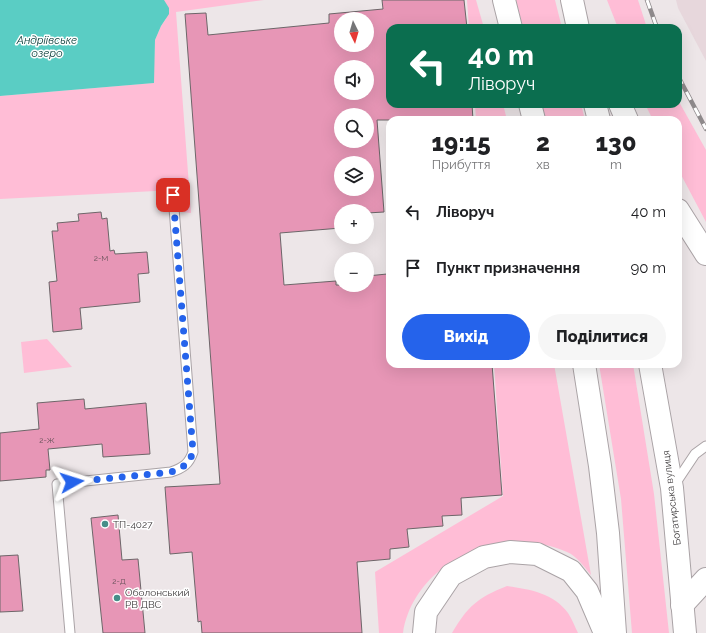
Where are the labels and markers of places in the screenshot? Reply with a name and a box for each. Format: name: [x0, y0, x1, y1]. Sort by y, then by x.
pin: [156, 178, 190, 212]
marker: ТП-4027: [100, 519, 110, 529]
place label: ТП-4027: [113, 519, 153, 530]
place label: Оболонський РВ ДВС: [125, 587, 190, 610]
marker: Оболонський РВ ДВС: [112, 593, 122, 603]

